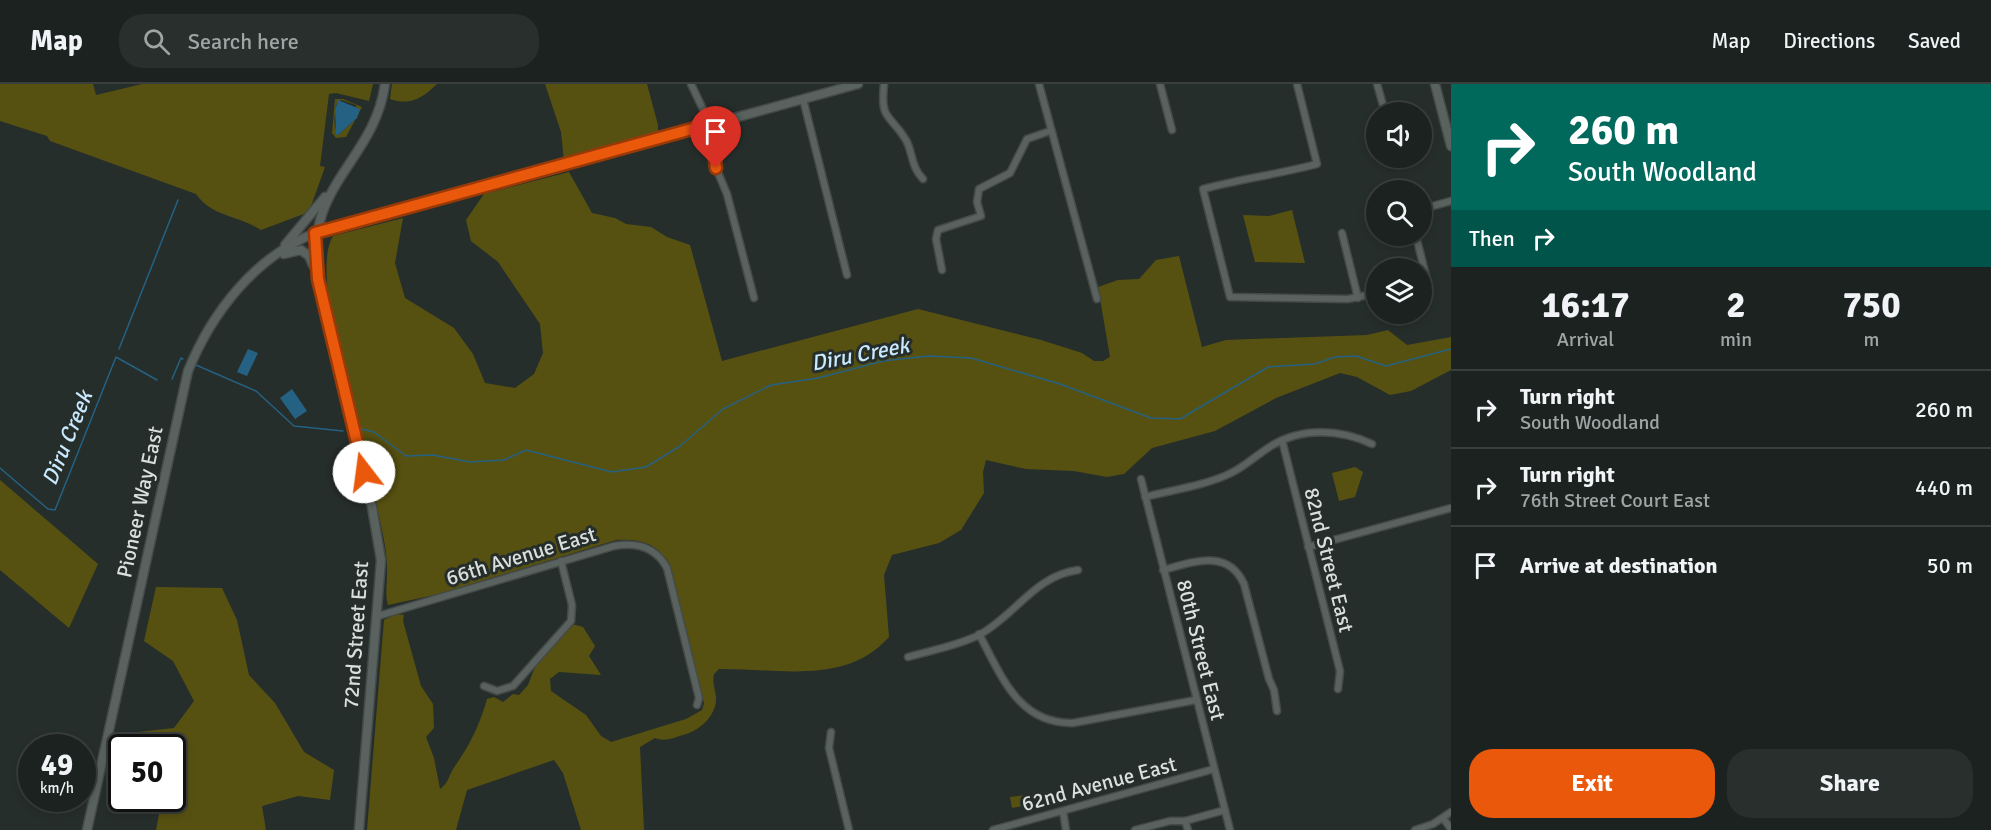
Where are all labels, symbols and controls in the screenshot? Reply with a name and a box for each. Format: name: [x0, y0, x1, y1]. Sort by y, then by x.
search box: [119, 14, 539, 68]
text: Map: [30, 24, 83, 58]
icon: search: [140, 25, 173, 58]
text: Search here: [188, 28, 299, 55]
text: Map: [1712, 28, 1750, 54]
text: Directions: [1783, 28, 1875, 54]
text: Saved: [1908, 28, 1961, 54]
map controls: [1366, 102, 1432, 324]
button: sound: [1366, 102, 1432, 168]
text: 260 m: [1568, 105, 1679, 156]
pin: [690, 106, 741, 168]
icon: right: [1469, 108, 1547, 186]
icon: arrive: [699, 115, 732, 148]
text: South Woodland: [1568, 156, 1757, 189]
button: search: [1366, 180, 1432, 246]
icon: right: [1527, 222, 1560, 255]
text: Then: [1469, 225, 1515, 252]
button: layers: [1366, 258, 1432, 324]
text: 16:17: [1541, 283, 1630, 328]
text: 2: [1726, 283, 1746, 328]
text: 750: [1842, 283, 1901, 328]
text: Arrival: [1557, 327, 1614, 352]
text: min: [1720, 327, 1752, 352]
text: m: [1864, 327, 1880, 352]
water label: Diru Creek: [809, 331, 913, 377]
text: Turn right: [1520, 383, 1615, 410]
water label: Diru Creek: [36, 385, 99, 489]
icon: right: [1469, 393, 1502, 426]
text: 260 m: [1915, 396, 1973, 423]
text: South Woodland: [1520, 410, 1660, 435]
street label: Pioneer Way East: [111, 424, 169, 580]
position arrow: [332, 440, 396, 504]
text: Turn right: [1520, 461, 1615, 488]
icon: right: [1469, 471, 1502, 504]
text: 440 m: [1915, 474, 1973, 501]
street label: 82nd Street East: [1298, 485, 1360, 635]
text: 76th Street Court East: [1520, 488, 1710, 513]
street label: 66th Avenue East: [443, 521, 599, 591]
icon: arrive: [1469, 549, 1502, 582]
text: Arrive at destination: [1520, 552, 1717, 579]
text: 50 m: [1927, 552, 1973, 579]
street label: 72nd Street East: [338, 560, 374, 710]
street label: 80th Street East: [1171, 577, 1231, 723]
speed limit sign: 50: [108, 734, 186, 812]
text: 49: [41, 747, 73, 784]
button: Exit: [1469, 749, 1715, 818]
button: Share: [1727, 749, 1973, 818]
street label: 62nd Avenue East: [1019, 751, 1179, 817]
text: km/h: [40, 779, 74, 797]

